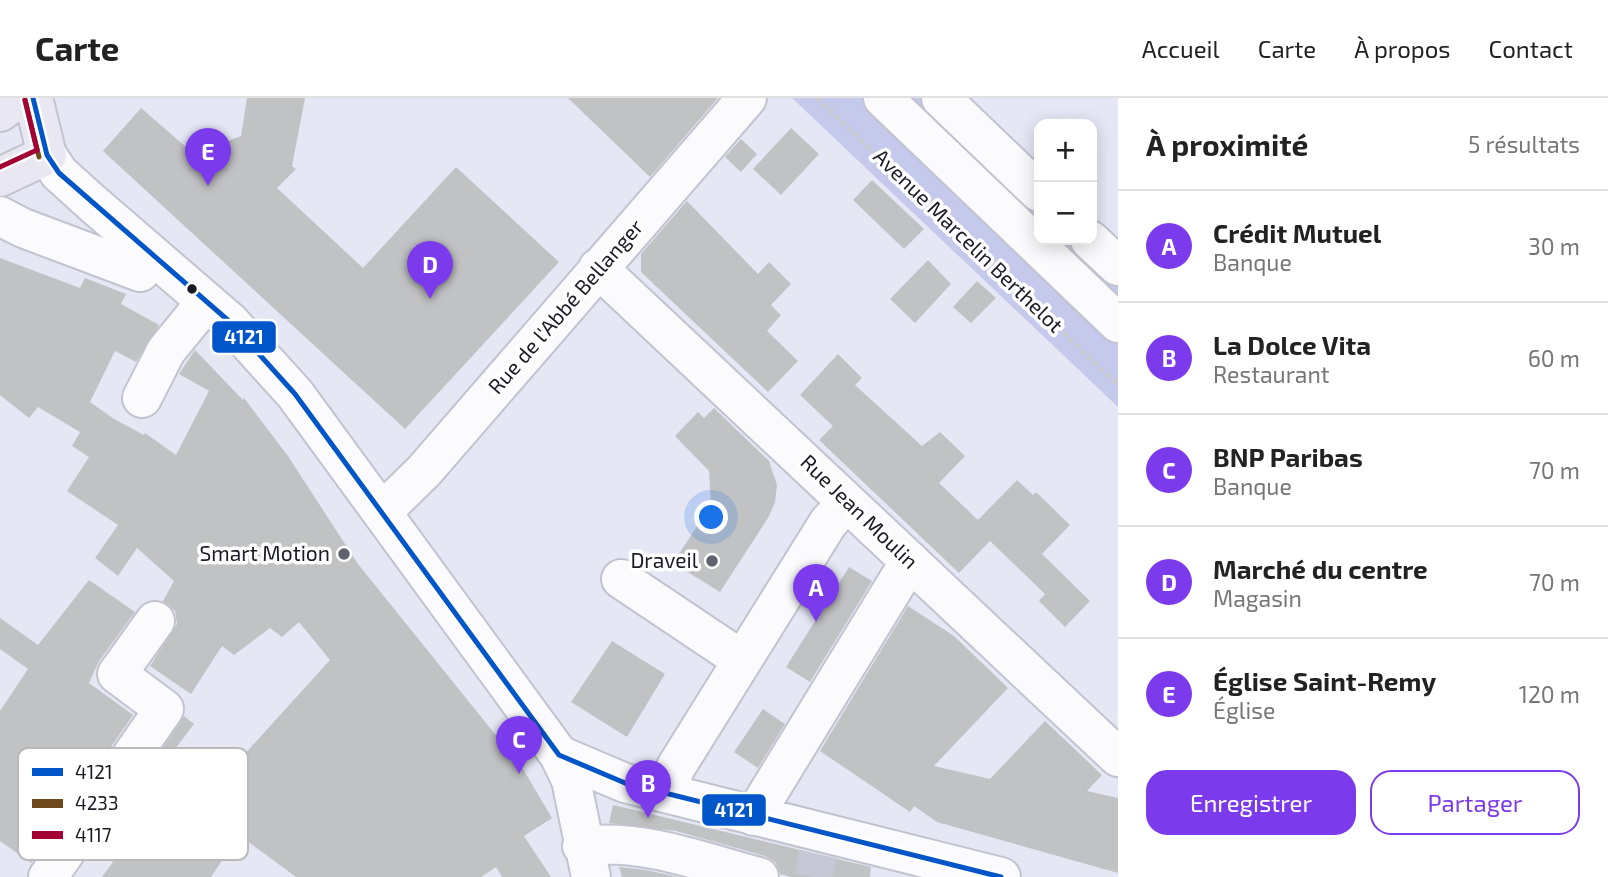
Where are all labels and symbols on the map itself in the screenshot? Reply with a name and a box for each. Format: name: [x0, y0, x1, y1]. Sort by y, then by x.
pin: E: [185, 128, 231, 186]
street label: Avenue Marcelin Berthelot: [869, 143, 1069, 337]
street label: Rue de l'Abbé Bellanger: [482, 213, 648, 398]
pin: D: [407, 241, 453, 299]
unlabelled marker: [185, 282, 199, 296]
line badge: 4121: [211, 320, 277, 354]
text: 4121: [224, 325, 264, 348]
street label: Rue Jean Moulin: [796, 449, 924, 573]
your location: [694, 500, 728, 534]
place label: Smart Motion: [200, 540, 330, 565]
marker: Smart Motion: [336, 546, 352, 562]
place label: Draveil: [630, 547, 699, 572]
marker: Draveil: [704, 553, 720, 569]
pin: A: [793, 564, 839, 622]
pin: C: [496, 716, 542, 774]
legend: [18, 748, 248, 860]
text: 4121: [75, 760, 113, 783]
pin: B: [625, 760, 671, 818]
text: 4233: [75, 791, 119, 814]
line badge: 4121: [701, 793, 767, 827]
text: 4121: [714, 798, 754, 821]
text: 4117: [75, 823, 112, 846]

